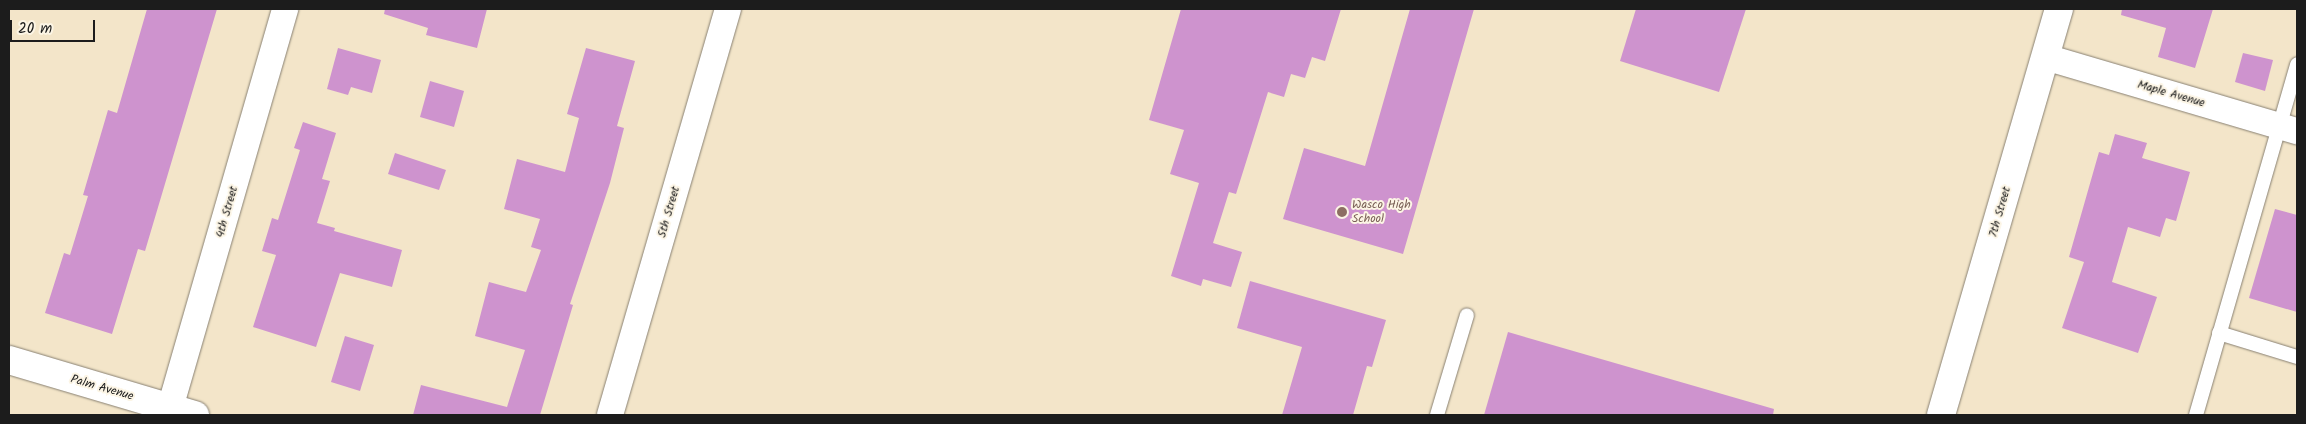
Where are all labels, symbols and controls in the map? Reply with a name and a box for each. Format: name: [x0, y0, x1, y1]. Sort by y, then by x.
scale bar: [12, 10, 98, 42]
text: 20 m: [18, 17, 52, 41]
street label: Maple Avenue: [2136, 78, 2206, 110]
street label: 4th Street: [213, 185, 241, 239]
street label: 5th Street: [655, 185, 683, 239]
street label: 7th Street: [1986, 185, 2014, 239]
place label: Wasco High School: [1352, 198, 1411, 226]
marker: Wasco High School: [1336, 206, 1348, 218]
street label: Palm Avenue: [69, 372, 135, 404]

